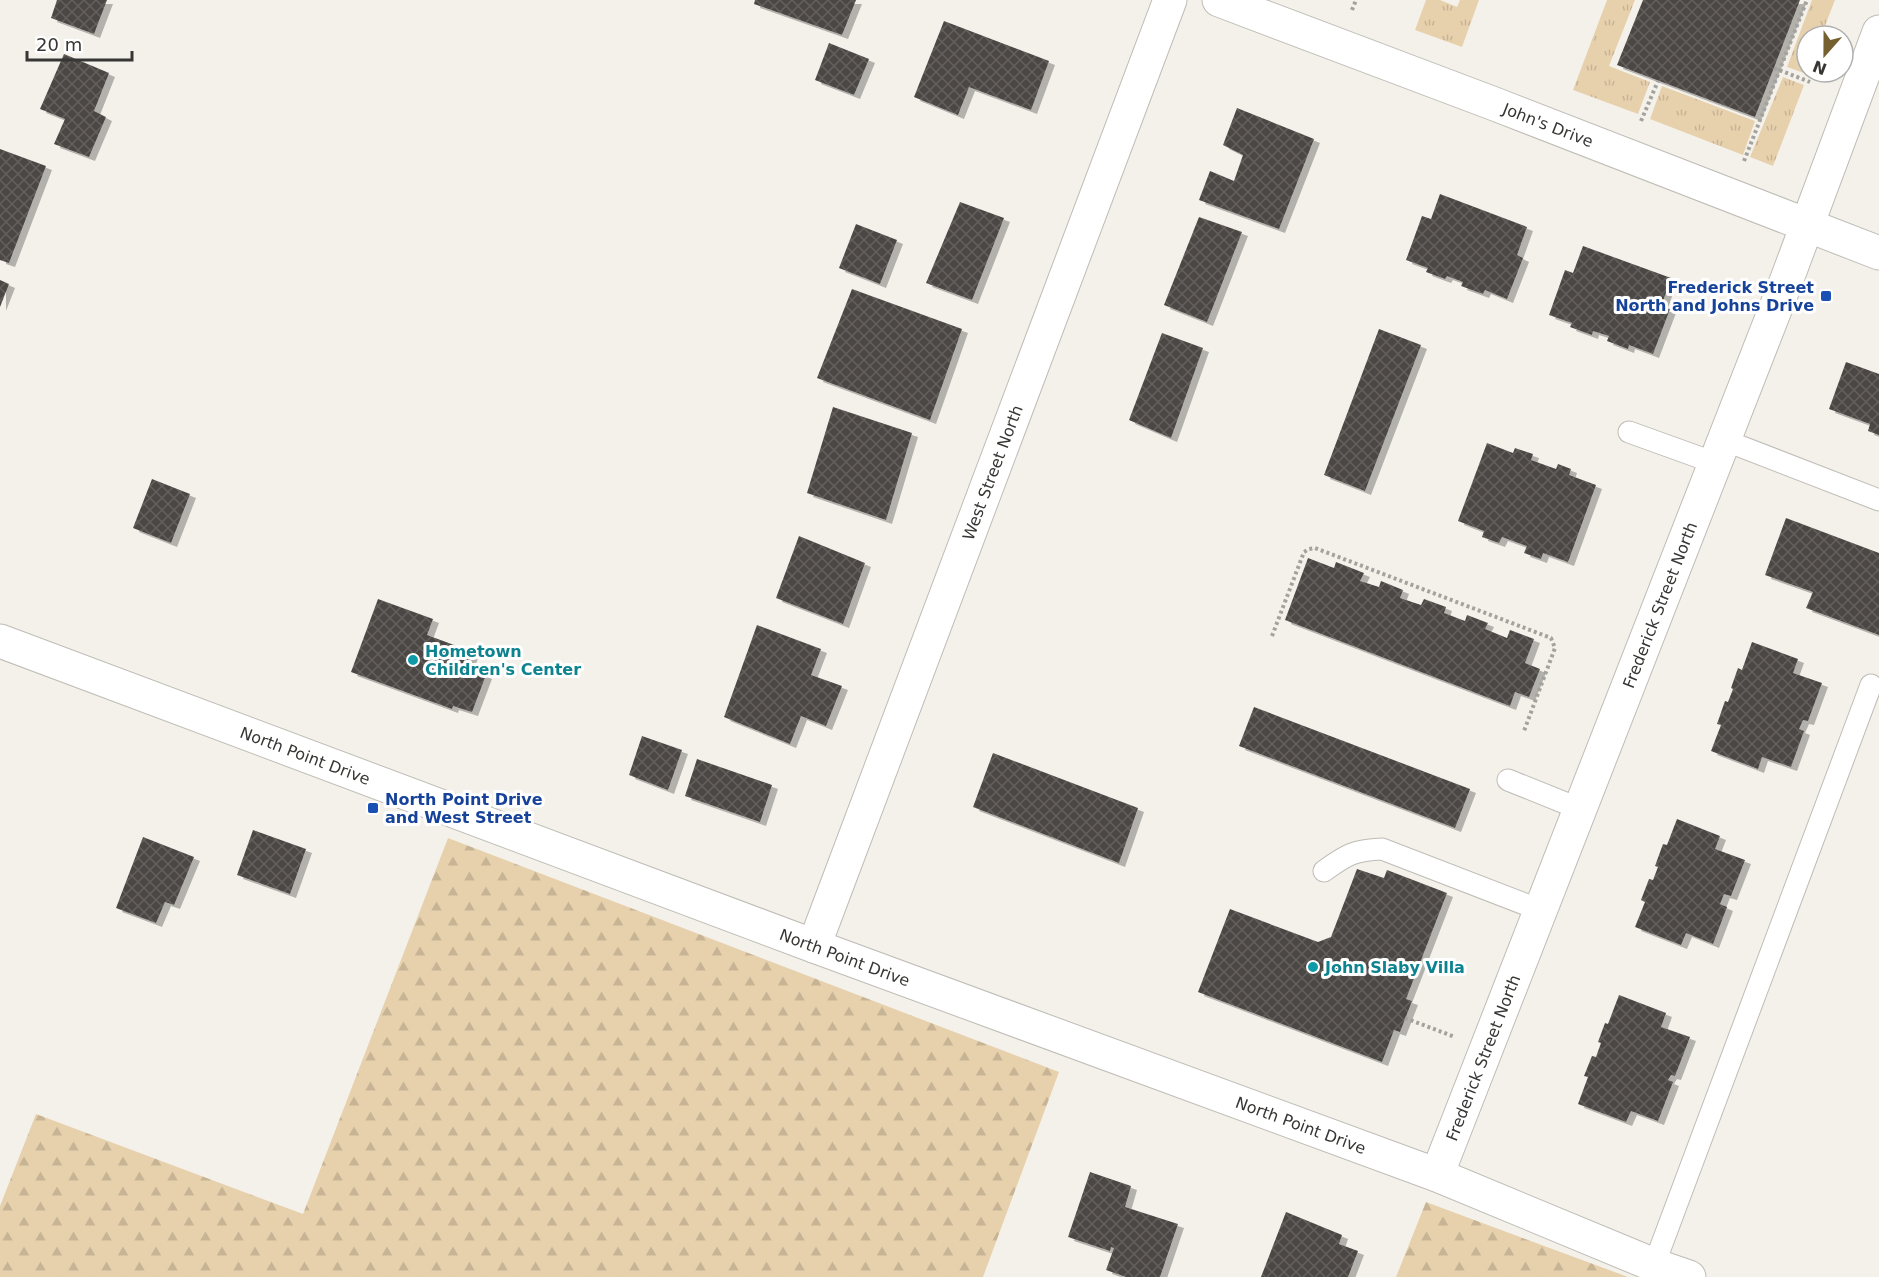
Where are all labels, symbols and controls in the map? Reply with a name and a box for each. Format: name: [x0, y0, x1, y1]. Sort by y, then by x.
scale bar: [27, 24, 132, 62]
north arrow: [1795, 24, 1855, 84]
text: 20 m: [36, 34, 82, 55]
text: N: [1810, 56, 1829, 79]
street label: John's Drive: [1499, 99, 1596, 151]
place label: Frederick Street North and Johns Drive: [1615, 278, 1814, 315]
marker: Frederick Street North and Johns Drive: [1819, 289, 1833, 303]
street label: West Street North: [959, 402, 1027, 543]
street label: Frederick Street North: [1619, 519, 1701, 691]
place label: Hometown Children's Center: [425, 642, 581, 679]
marker: Hometown Children's Center: [406, 653, 420, 667]
street label: North Point Drive: [237, 723, 373, 789]
place label: North Point Drive and West Street: [385, 790, 543, 827]
marker: North Point Drive and West Street: [366, 801, 380, 815]
street label: North Point Drive: [777, 925, 912, 990]
place label: John Slaby Villa: [1324, 958, 1465, 977]
marker: John Slaby Villa: [1306, 960, 1320, 974]
street label: Frederick Street North: [1442, 972, 1524, 1144]
street label: North Point Drive: [1233, 1093, 1368, 1158]

